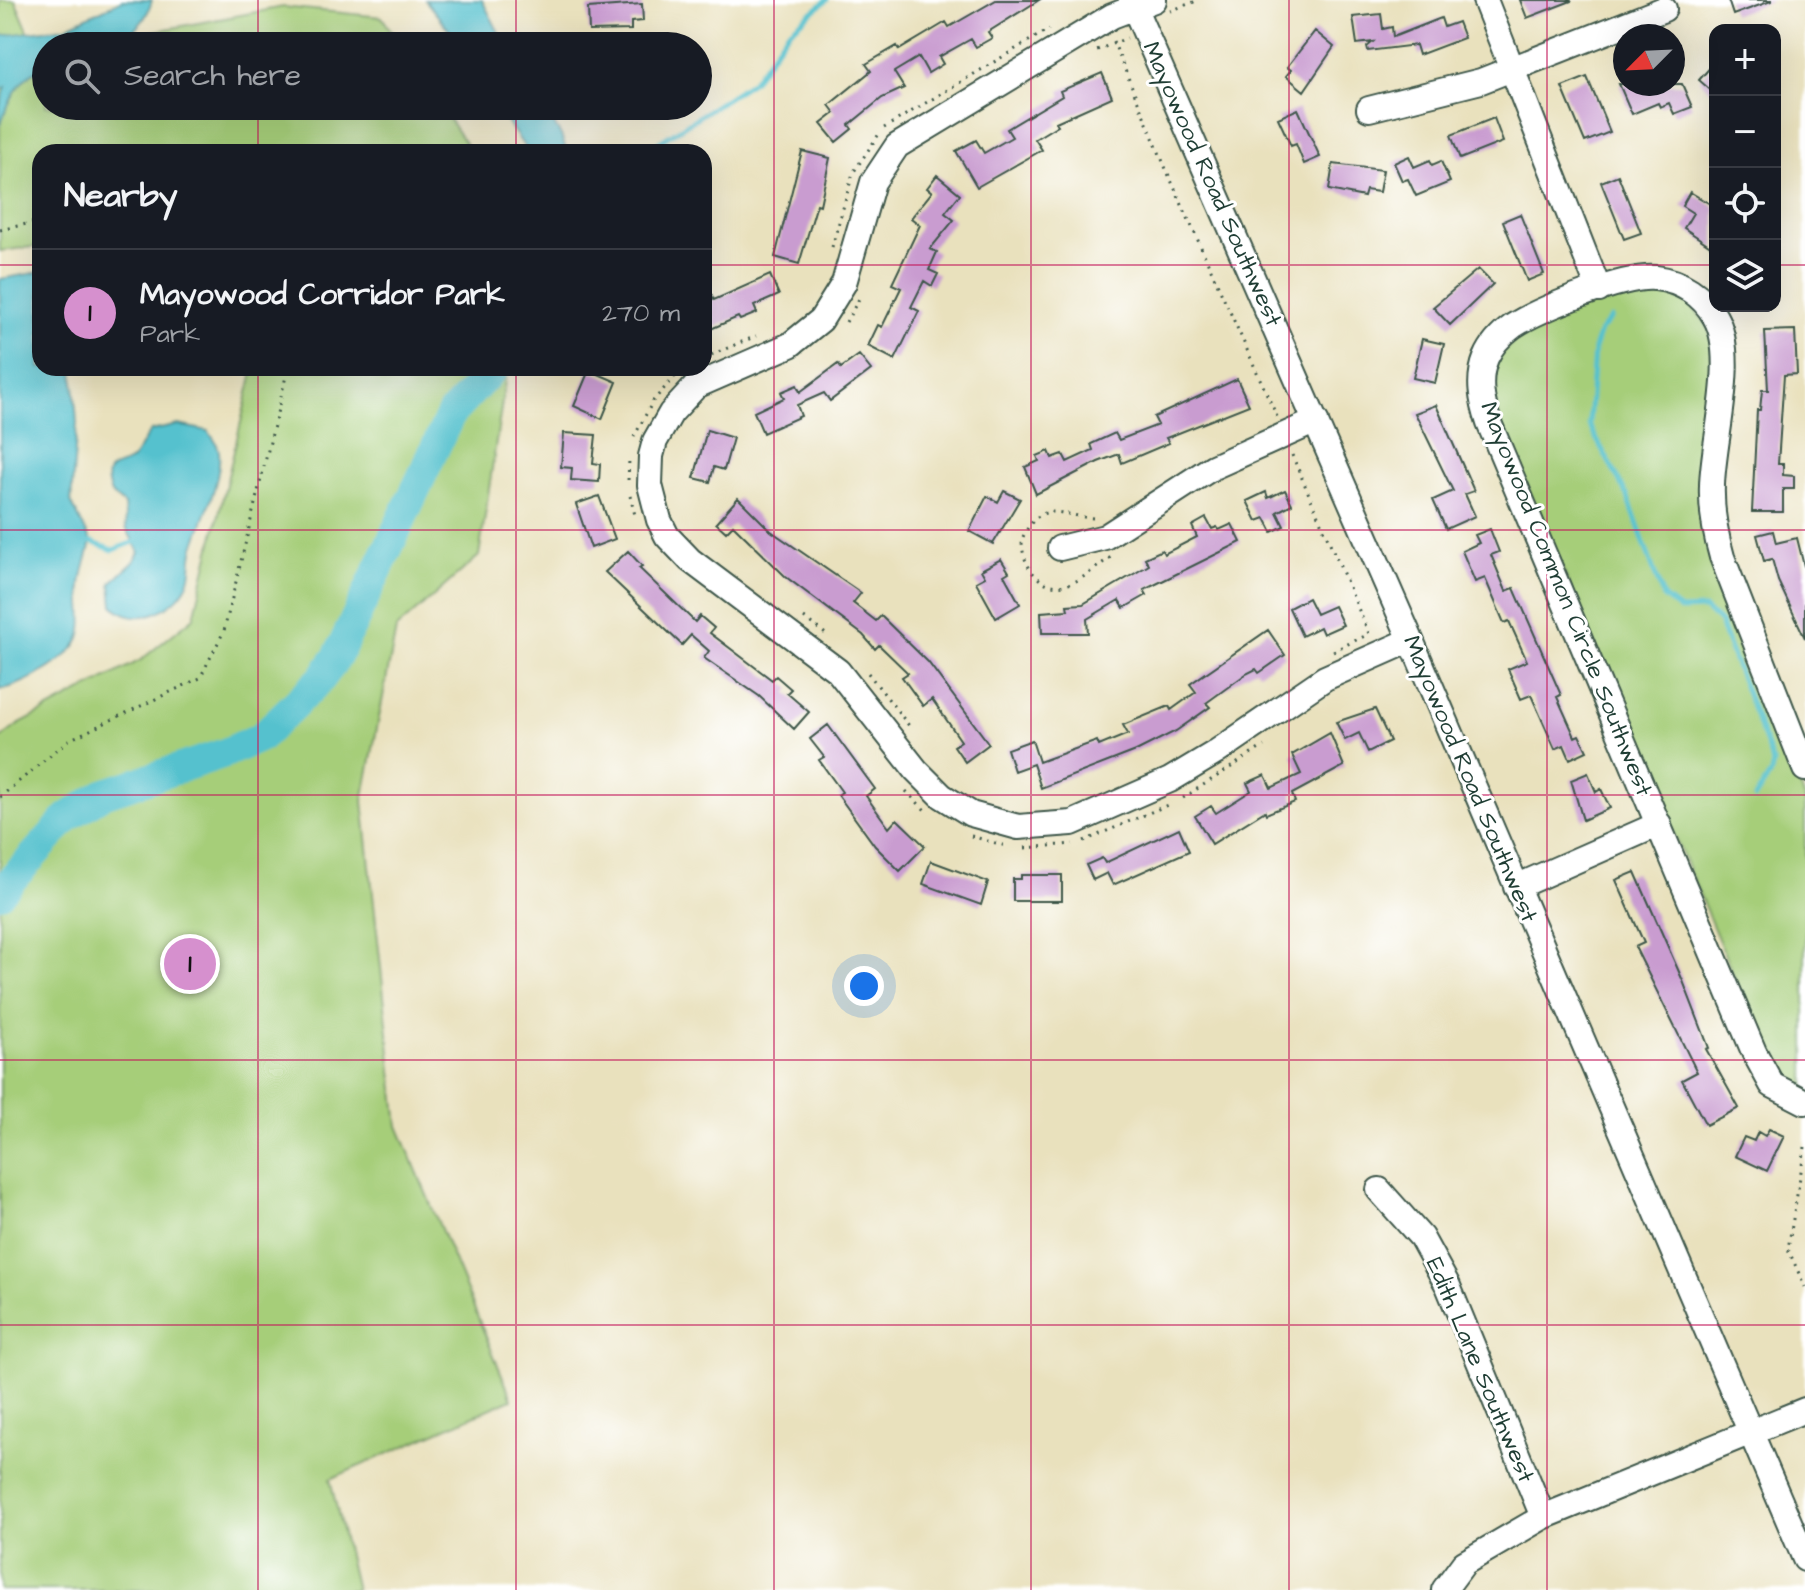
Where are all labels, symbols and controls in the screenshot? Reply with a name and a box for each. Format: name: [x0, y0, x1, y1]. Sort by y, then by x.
north arrow: [1613, 24, 1685, 96]
map controls: [1709, 24, 1781, 312]
button: +: [1709, 24, 1781, 96]
search box: [32, 32, 712, 120]
street label: Mayowood Road Southwest: [1133, 36, 1290, 333]
icon: search: [60, 54, 104, 98]
text: Search here: [124, 55, 301, 97]
button: −: [1709, 96, 1781, 168]
button: locate: [1709, 168, 1781, 240]
text: Nearby: [64, 172, 178, 220]
button: layers: [1709, 240, 1781, 312]
text: Mayowood Corridor Park: [140, 274, 505, 316]
text: 1: [88, 295, 92, 331]
text: 270 m: [602, 295, 680, 331]
text: Park: [140, 316, 200, 352]
street label: Mayowood Common Circle Southwest: [1470, 397, 1661, 802]
street label: Mayowood Road Southwest: [1393, 630, 1546, 928]
pin: 1: [164, 934, 216, 994]
your location: [844, 966, 884, 1006]
street label: Edith Lane Southwest: [1417, 1252, 1543, 1488]

